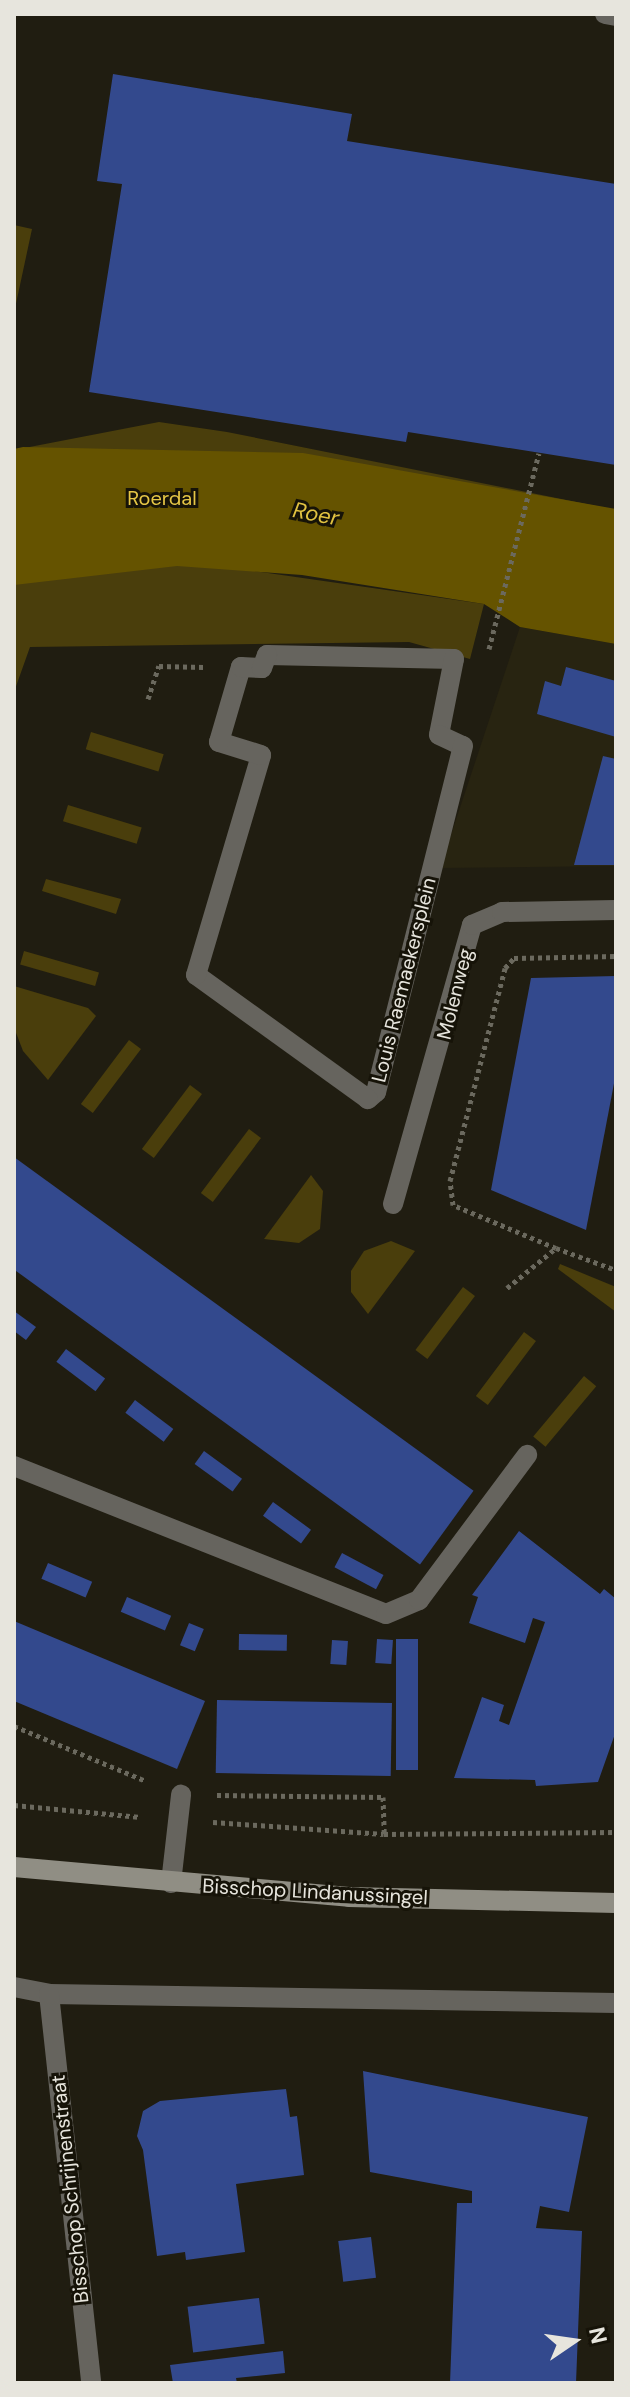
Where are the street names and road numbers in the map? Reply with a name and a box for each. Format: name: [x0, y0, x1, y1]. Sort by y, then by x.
street label: Louis Raemaekersplein: [367, 875, 441, 1085]
street label: Molenweg: [432, 946, 478, 1042]
street label: Bisschop Lindanussingel: [202, 1874, 428, 1910]
street label: Bisschop Schrijnenstraat: [46, 2074, 94, 2304]

